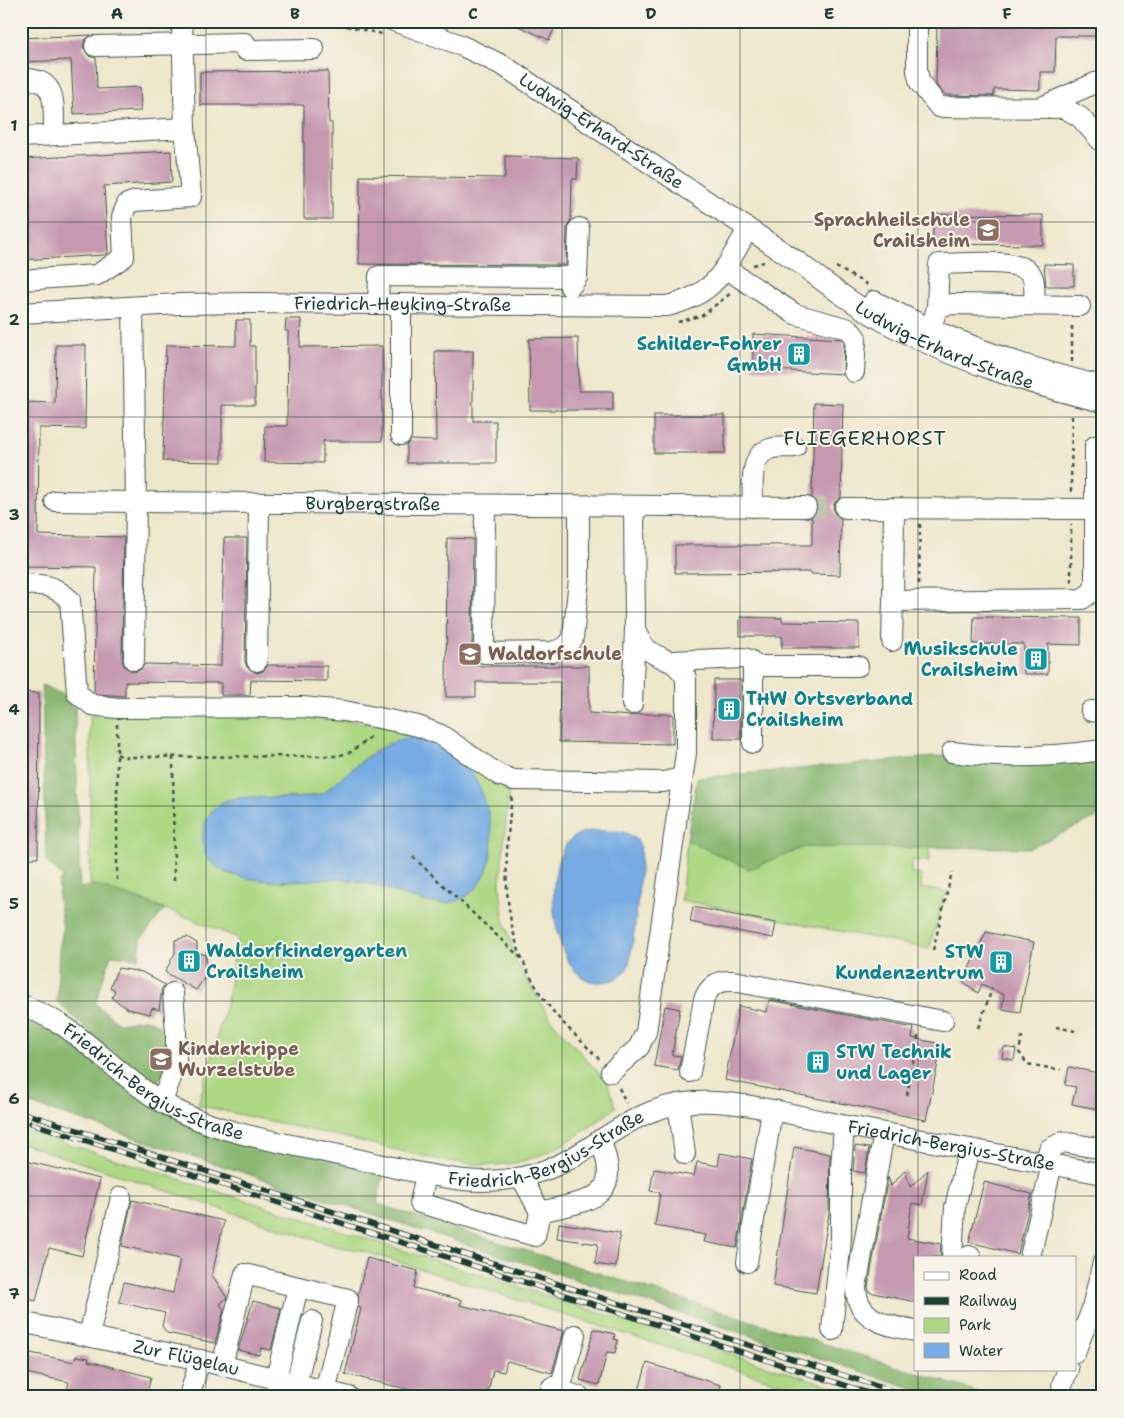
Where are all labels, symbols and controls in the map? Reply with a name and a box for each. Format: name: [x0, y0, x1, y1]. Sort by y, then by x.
text: A: [111, 3, 123, 24]
text: B: [290, 3, 300, 24]
text: C: [468, 3, 478, 24]
text: D: [645, 3, 657, 24]
text: E: [824, 3, 834, 24]
text: F: [1002, 3, 1012, 24]
street label: Ludwig-Erhard-Straße: [514, 67, 689, 195]
text: 1: [10, 115, 18, 136]
place label: Sprachheilschule Crailsheim: [814, 208, 971, 253]
school or university icon: Sprachheilschule Crailsheim: [975, 217, 1001, 243]
street label: Friedrich-Heyking-Straße: [294, 291, 512, 317]
street label: Ludwig-Erhard-Straße: [850, 295, 1037, 395]
text: 2: [8, 309, 20, 330]
place label: Schilder-Fohrer GmbH: [637, 332, 782, 377]
building icon: Schilder-Fohrer GmbH: [786, 341, 812, 367]
district label: FLIEGERHORST: [783, 425, 947, 451]
street label: Burgbergstraße: [305, 491, 441, 516]
text: 3: [8, 504, 20, 525]
place label: Musikschule Crailsheim: [903, 637, 1019, 682]
school or university icon: Waldorfschule: [457, 641, 483, 667]
place label: Waldorfschule: [488, 642, 622, 666]
building icon: Musikschule Crailsheim: [1023, 646, 1049, 672]
place label: THW Ortsverband Crailsheim: [746, 687, 913, 732]
building icon: THW Ortsverband Crailsheim: [716, 696, 742, 722]
text: 4: [8, 699, 20, 720]
text: 5: [9, 893, 19, 914]
place label: Waldorfkindergarten Crailsheim: [206, 939, 407, 984]
place label: STW Kundenzentrum: [835, 940, 985, 985]
building icon: Waldorfkindergarten Crailsheim: [176, 948, 202, 974]
building icon: STW Kundenzentrum: [988, 949, 1014, 975]
street label: Friedrich-Bergius-Straße: [58, 1017, 246, 1146]
place label: Kinderkrippe Wurzelstube: [178, 1037, 299, 1082]
place label: STW Technik und Lager: [836, 1040, 952, 1085]
school or university icon: Kinderkrippe Wurzelstube: [148, 1046, 174, 1072]
building icon: STW Technik und Lager: [805, 1049, 831, 1075]
text: 6: [8, 1088, 20, 1109]
street label: Friedrich-Bergius-Straße: [447, 1104, 648, 1193]
street label: Friedrich-Bergius-Straße: [846, 1114, 1057, 1177]
legend: [914, 1256, 1076, 1370]
text: Road: [959, 1265, 997, 1285]
text: 7: [8, 1283, 20, 1304]
text: Railway: [959, 1291, 1017, 1311]
text: Park: [959, 1315, 991, 1335]
street label: Zur Flügelau: [131, 1334, 242, 1381]
text: Water: [959, 1341, 1003, 1361]

